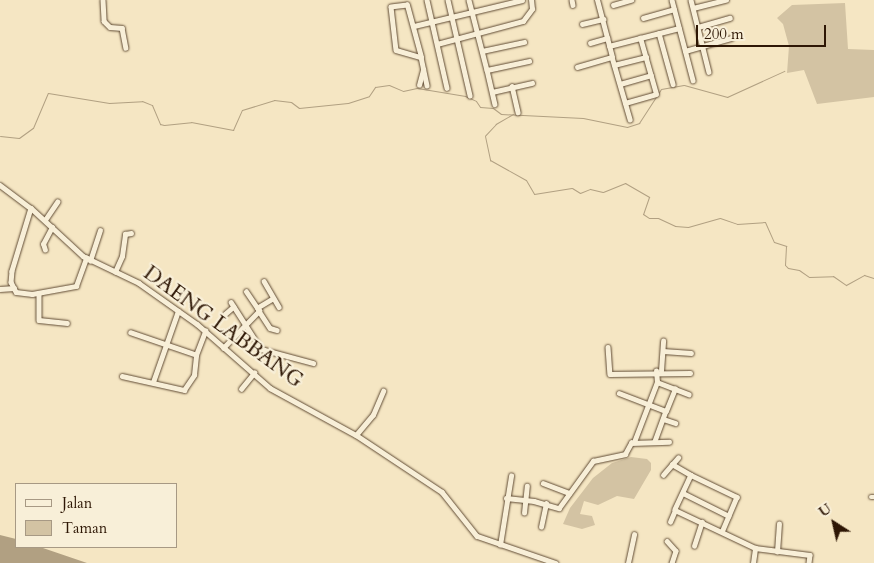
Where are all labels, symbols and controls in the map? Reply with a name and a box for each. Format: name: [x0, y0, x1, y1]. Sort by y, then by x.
scale bar: [699, 15, 829, 47]
text: 200 m: [704, 24, 744, 44]
street label: DAENG LABBANG: [138, 261, 308, 393]
legend: [15, 483, 178, 548]
text: Jalan: [62, 493, 92, 513]
north arrow: [809, 498, 859, 548]
text: U: [815, 499, 835, 521]
text: Taman: [62, 518, 107, 538]

